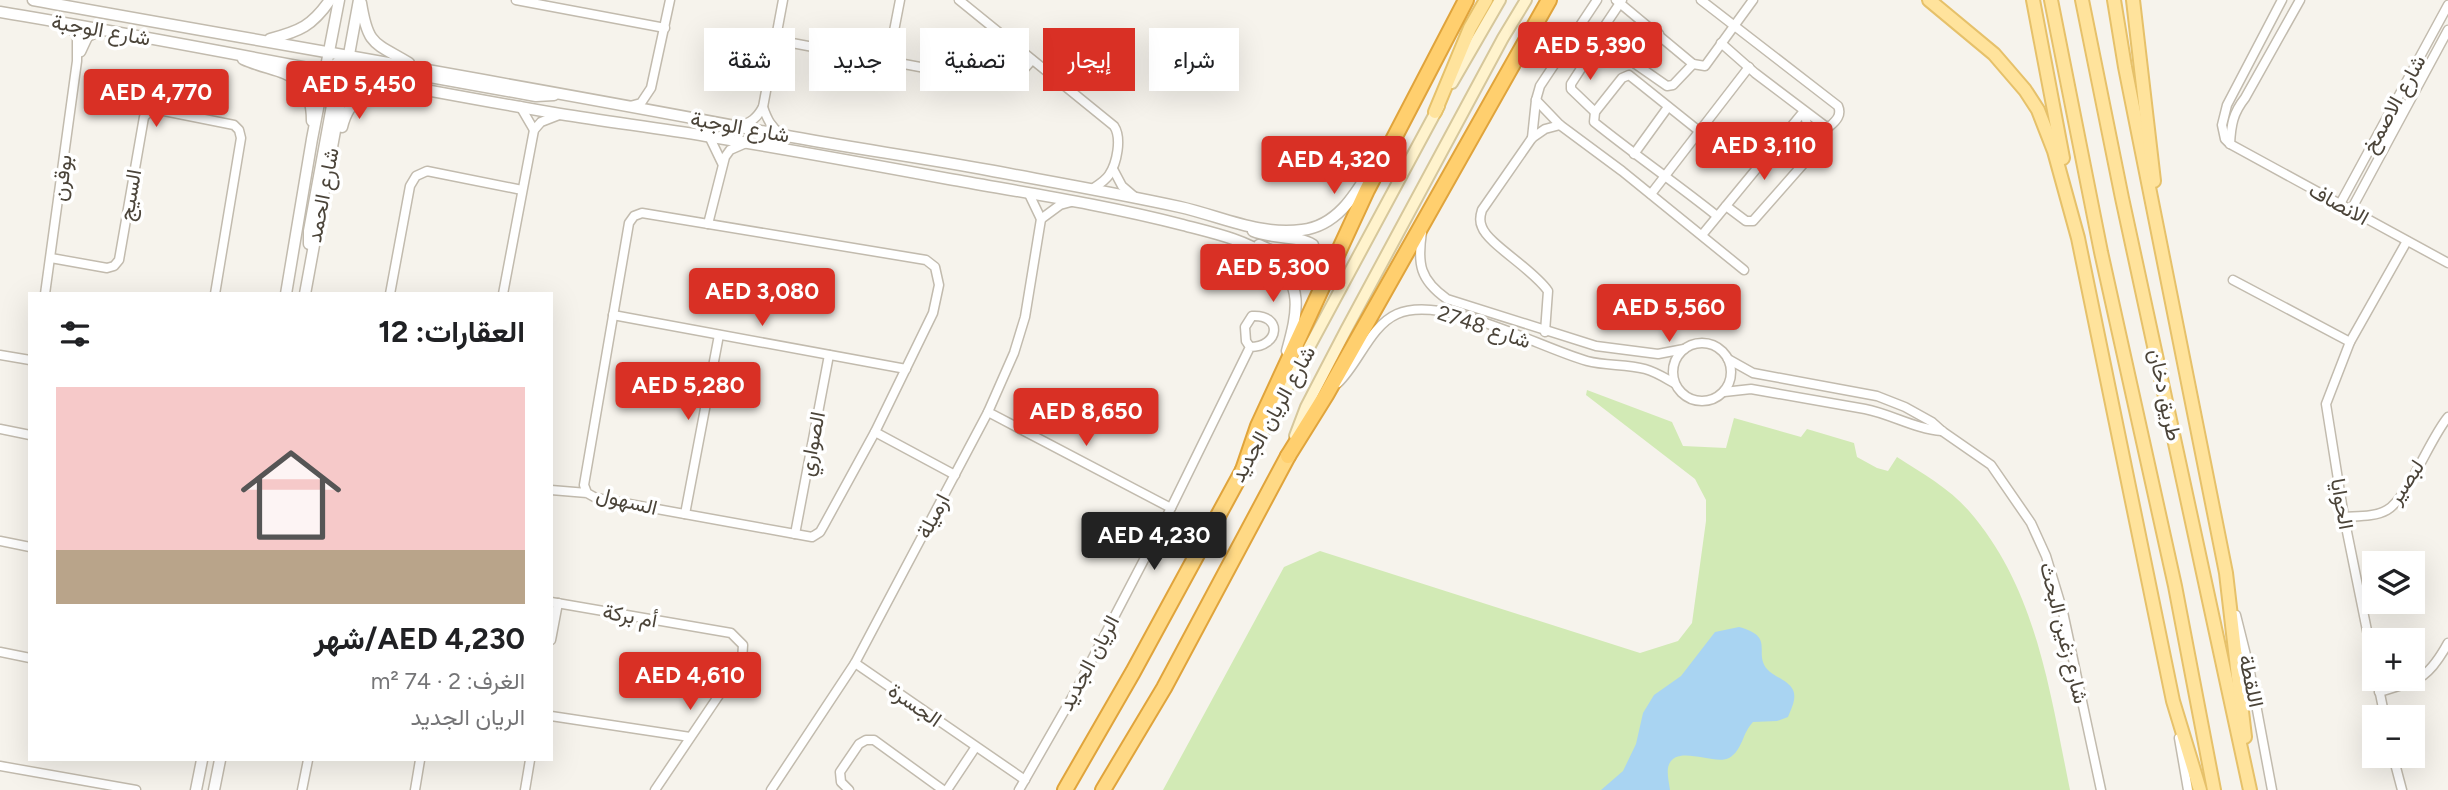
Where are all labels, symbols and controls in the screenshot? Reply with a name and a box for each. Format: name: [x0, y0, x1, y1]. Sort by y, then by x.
street label: شارع الوجبة: [49, 9, 152, 52]
pin: AED 5,390: [1510, 22, 1670, 82]
chip: شقة: [704, 28, 795, 91]
chip: جديد: [809, 28, 906, 91]
chip: تصفية: [920, 28, 1029, 91]
chip: إيجار: [1043, 28, 1135, 91]
chip: شراء: [1149, 28, 1239, 91]
text: AED 5,390: [1534, 31, 1646, 59]
street label: شارع الاصمخ: [2356, 50, 2432, 158]
pin: AED 5,450: [279, 61, 439, 121]
pin: AED 4,770: [76, 69, 236, 129]
text: AED 5,450: [302, 70, 416, 98]
text: AED 4,770: [100, 78, 212, 106]
street label: شارع الوجبة: [688, 106, 791, 149]
pin: AED 3,110: [1684, 122, 1844, 182]
text: AED 3,110: [1712, 131, 1816, 159]
pin: AED 4,320: [1254, 136, 1414, 196]
street label: شارع الحمد: [301, 145, 346, 245]
text: AED 4,320: [1277, 145, 1391, 173]
street label: بوقرن: [46, 153, 78, 203]
street label: السيج: [113, 167, 148, 223]
street label: الانصاف: [2305, 177, 2374, 230]
pin: AED 5,300: [1193, 244, 1353, 304]
text: AED 5,300: [1216, 253, 1330, 281]
pin: AED 3,080: [682, 268, 842, 328]
text: AED 3,080: [705, 277, 819, 305]
pin: AED 5,560: [1589, 284, 1749, 344]
text: AED 5,560: [1613, 293, 1725, 321]
street label: شارع 2748: [1434, 300, 1534, 355]
text: العقارات: 12: [378, 313, 525, 350]
icon: filters: [56, 315, 94, 353]
street label: شارع الريان الجديد: [1225, 341, 1322, 487]
street label: طريق دخان: [2143, 347, 2187, 443]
pin: AED 5,280: [608, 362, 768, 422]
text: AED 5,280: [631, 371, 745, 399]
pin: AED 8,650: [1006, 388, 1166, 448]
text: AED 8,650: [1029, 397, 1143, 425]
street label: الصواري: [793, 410, 835, 479]
icon: home: [228, 432, 354, 558]
street label: لبصير: [2381, 455, 2430, 510]
street label: الحوايا: [2325, 476, 2359, 532]
street label: السهول: [594, 481, 660, 521]
street label: ارميلة: [911, 489, 955, 543]
pin: AED 4,230: [1074, 512, 1234, 572]
text: AED 4,230: [1097, 521, 1211, 549]
map controls: [2362, 551, 2425, 768]
button: layers: [2362, 551, 2425, 614]
street label: شارع زغين البحث: [2033, 560, 2094, 707]
street label: أم بركة: [600, 598, 660, 635]
street label: الريان الجديد: [1053, 611, 1125, 715]
text: AED 4,230/شهر: [314, 620, 525, 657]
button: +: [2362, 628, 2425, 691]
pin: AED 4,610: [610, 652, 770, 712]
street label: اللقطة: [2234, 652, 2269, 709]
text: AED 4,610: [635, 661, 745, 689]
text: الغرف: 2 · 74 m²: [371, 667, 525, 695]
street label: الجسرة: [883, 677, 947, 733]
text: الريان الجديد: [410, 703, 525, 731]
button: −: [2362, 705, 2425, 768]

